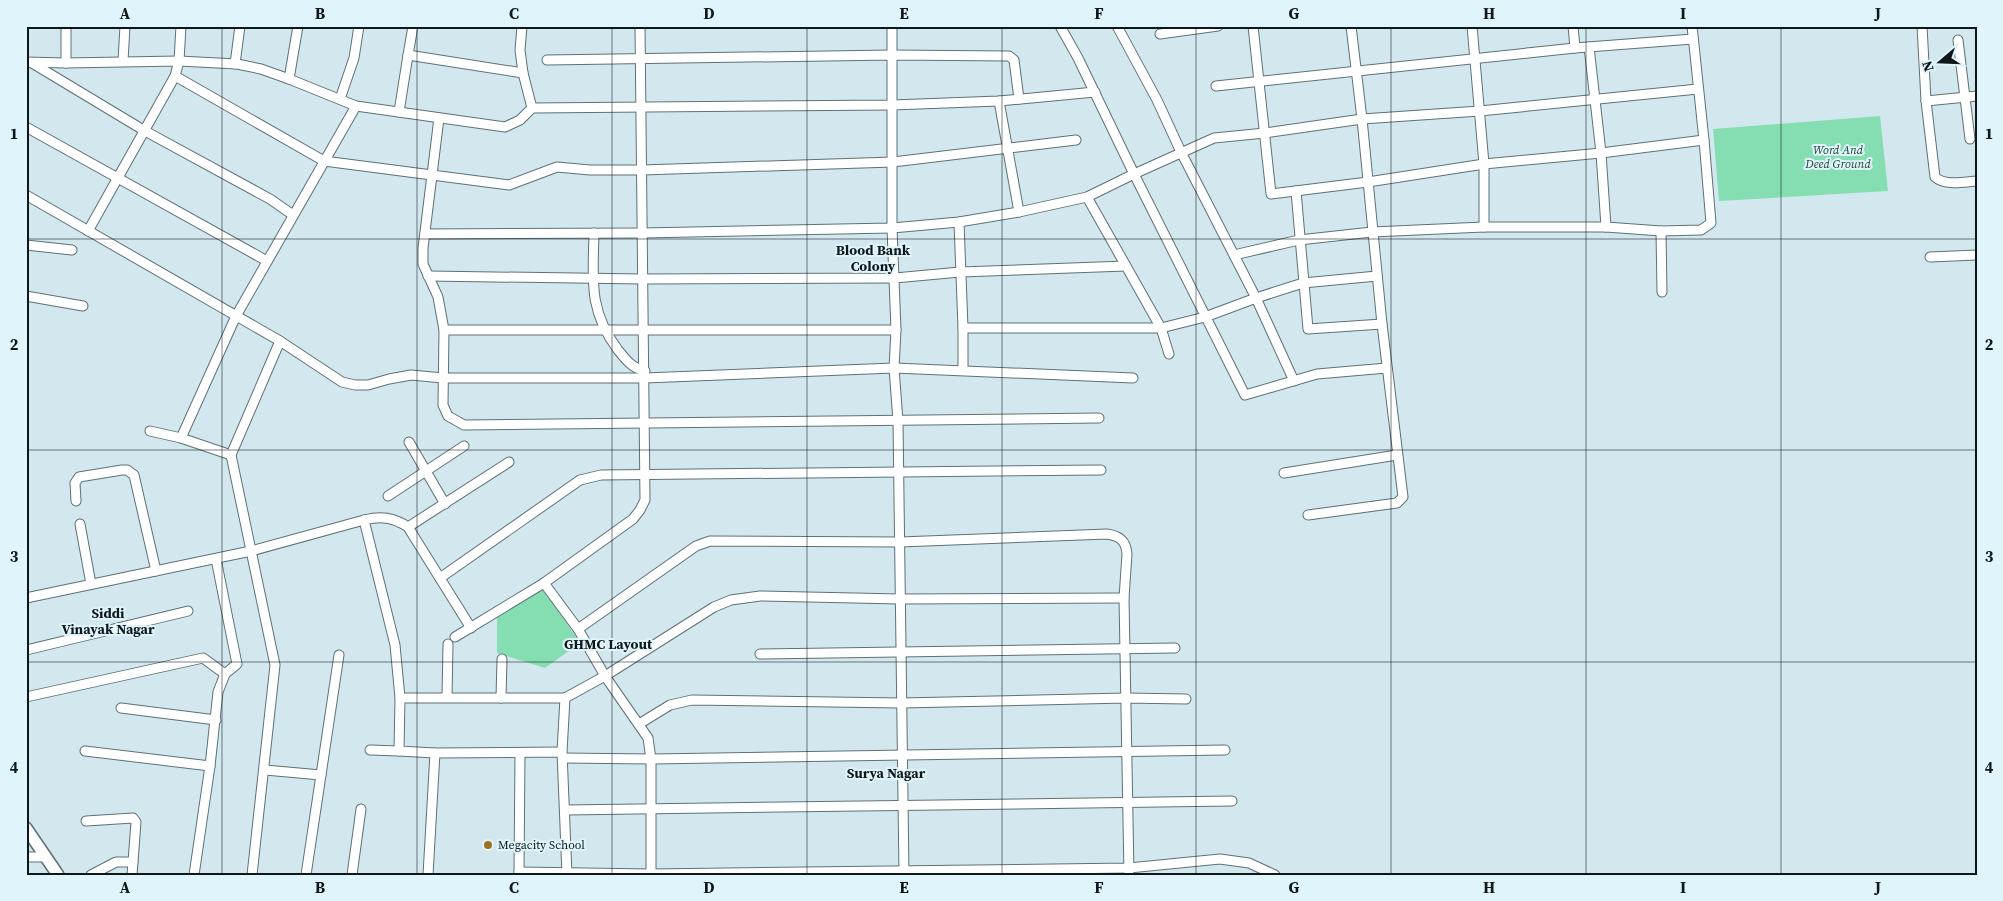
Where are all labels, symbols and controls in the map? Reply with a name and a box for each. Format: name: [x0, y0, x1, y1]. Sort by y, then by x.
text: A: [120, 2, 131, 24]
text: B: [315, 2, 326, 24]
text: C: [509, 2, 519, 24]
text: D: [703, 2, 715, 24]
text: E: [899, 2, 909, 24]
text: F: [1094, 2, 1104, 24]
text: G: [1289, 2, 1300, 24]
text: H: [1483, 2, 1495, 24]
text: I: [1680, 2, 1686, 24]
text: J: [1874, 2, 1881, 24]
north arrow: [1916, 38, 1966, 88]
text: N: [1917, 58, 1939, 74]
text: 1: [10, 122, 18, 144]
text: 1: [1985, 122, 1993, 144]
park label: Word And Deed Ground: [1804, 142, 1871, 172]
district label: Blood Bank Colony: [836, 240, 911, 276]
text: 2: [10, 333, 19, 355]
text: 2: [1985, 333, 1994, 355]
text: 3: [10, 545, 19, 567]
text: 3: [1985, 545, 1994, 567]
district label: Siddi Vinayak Nagar: [61, 603, 155, 639]
district label: GHMC Layout: [564, 634, 653, 654]
text: 4: [10, 756, 19, 778]
text: 4: [1985, 756, 1994, 778]
district label: Surya Nagar: [847, 763, 926, 783]
place label: Megacity School: [498, 837, 585, 853]
marker: Megacity School: [482, 839, 494, 851]
text: A: [120, 876, 131, 898]
text: B: [315, 876, 326, 898]
text: C: [509, 876, 519, 898]
text: D: [703, 876, 715, 898]
text: E: [899, 876, 909, 898]
text: F: [1094, 876, 1104, 898]
text: G: [1289, 876, 1300, 898]
text: H: [1483, 876, 1495, 898]
text: I: [1680, 876, 1686, 898]
text: J: [1874, 876, 1881, 898]

